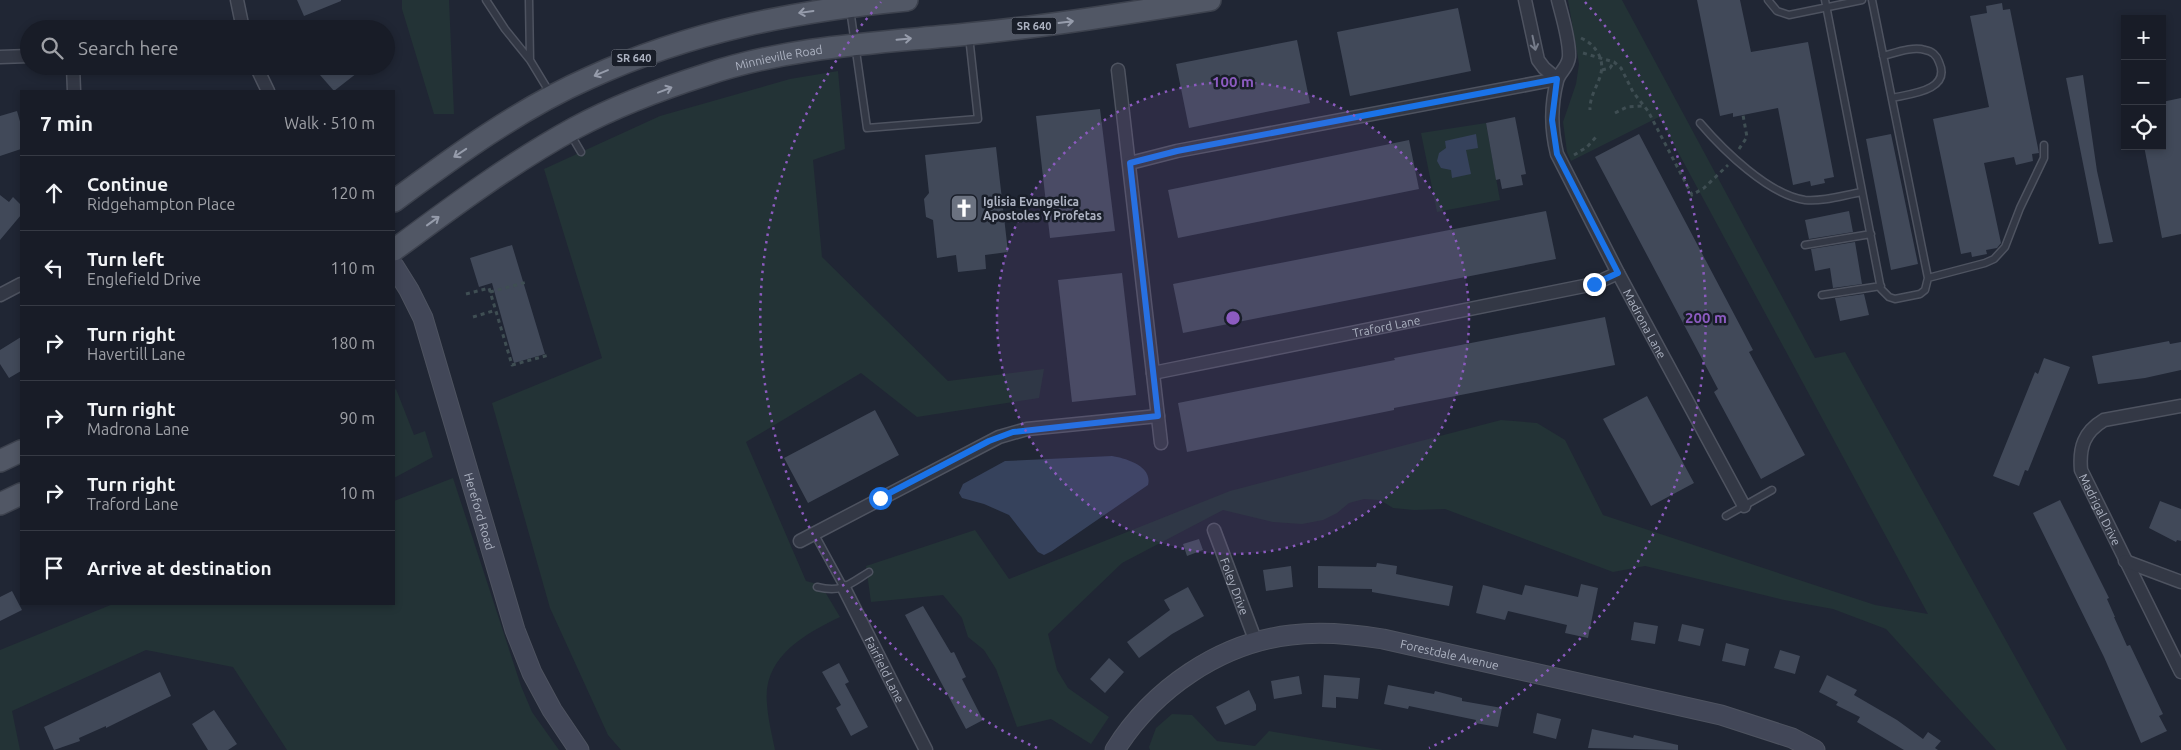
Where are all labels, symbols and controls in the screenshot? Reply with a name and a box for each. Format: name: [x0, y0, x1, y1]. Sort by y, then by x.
one-way arrow: [799, 7, 815, 17]
map controls: [2121, 15, 2166, 150]
button: +: [2121, 15, 2166, 60]
one-way arrow: [1058, 17, 1074, 27]
road number: SR 640: [1012, 18, 1056, 34]
search box: [20, 20, 395, 75]
icon: search: [38, 34, 66, 62]
one-way arrow: [896, 35, 912, 44]
one-way arrow: [1530, 35, 1540, 51]
text: Search here: [78, 37, 178, 59]
street label: Minnieville Road: [734, 42, 823, 72]
road number: SR 640: [612, 49, 656, 66]
button: −: [2121, 60, 2166, 105]
one-way arrow: [594, 68, 609, 78]
text: 100 m: [1212, 73, 1254, 90]
one-way arrow: [656, 85, 672, 94]
button: locate: [2121, 105, 2166, 150]
text: 7 min: [40, 111, 93, 135]
text: Walk · 510 m: [284, 114, 375, 132]
one-way arrow: [453, 148, 467, 158]
text: Continue: [87, 173, 168, 195]
icon: ahead: [40, 179, 68, 207]
text: 120 m: [330, 184, 375, 202]
church icon: Iglisia Evangelica Apostoles Y Profetas: [949, 193, 979, 223]
text: Ridgehampton Place: [87, 195, 235, 213]
place label: Iglisia Evangelica Apostoles Y Profetas: [983, 195, 1102, 222]
one-way arrow: [426, 216, 440, 226]
text: Turn left: [87, 248, 165, 270]
icon: left: [40, 254, 68, 282]
text: 110 m: [330, 259, 375, 277]
text: Englefield Drive: [87, 270, 201, 288]
route end: [1583, 273, 1606, 296]
street label: Madrona Lane: [1621, 286, 1669, 360]
centre of rings: [1224, 309, 1242, 327]
text: 200 m: [1685, 309, 1727, 326]
street label: Traford Lane: [1351, 313, 1421, 339]
text: Turn right: [87, 323, 175, 345]
icon: right: [40, 329, 68, 357]
text: 180 m: [330, 334, 375, 352]
text: Havertill Lane: [87, 345, 186, 363]
text: Turn right: [87, 398, 175, 420]
icon: right: [40, 404, 68, 432]
text: 90 m: [339, 409, 375, 427]
text: Madrona Lane: [87, 420, 189, 438]
street label: Hereford Road: [462, 471, 497, 551]
street label: Madrigal Drive: [2077, 471, 2124, 547]
text: Turn right: [87, 473, 175, 495]
icon: right: [40, 479, 68, 507]
text: 10 m: [339, 484, 375, 502]
route start: [869, 487, 892, 510]
text: Traford Lane: [87, 495, 179, 513]
icon: arrive: [40, 554, 68, 582]
street label: Foley Drive: [1218, 556, 1252, 617]
text: Arrive at destination: [87, 557, 272, 579]
street label: Fairfield Lane: [863, 634, 907, 704]
street label: Forestdale Avenue: [1399, 637, 1500, 671]

